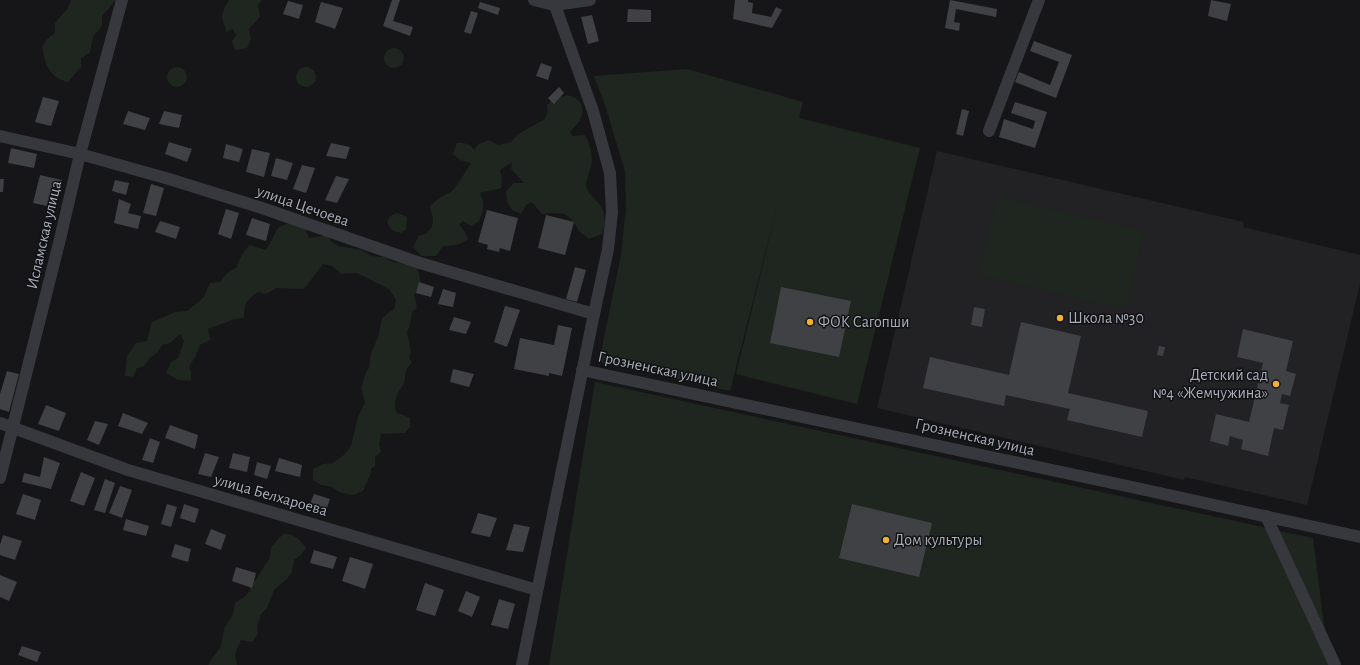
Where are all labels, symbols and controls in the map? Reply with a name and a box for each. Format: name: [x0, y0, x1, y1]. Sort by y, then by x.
street label: Исламская улица: [24, 179, 65, 291]
street label: улица Цечоева: [254, 182, 351, 230]
place label: Школа №30: [1068, 310, 1144, 326]
marker: Школа №30: [1055, 313, 1065, 323]
place label: ФОК Сагопши: [818, 314, 909, 330]
marker: ФОК Сагопши: [805, 317, 815, 327]
street label: Грозненская улица: [596, 348, 720, 391]
place label: Детский сад №4 «Жемчужина»: [1152, 367, 1268, 402]
marker: Детский сад №4 «Жемчужина»: [1271, 379, 1281, 389]
street label: Грозненская улица: [913, 415, 1036, 460]
street label: улица Белхароева: [211, 471, 329, 520]
place label: Дом культуры: [894, 532, 982, 549]
marker: Дом культуры: [881, 535, 891, 545]

